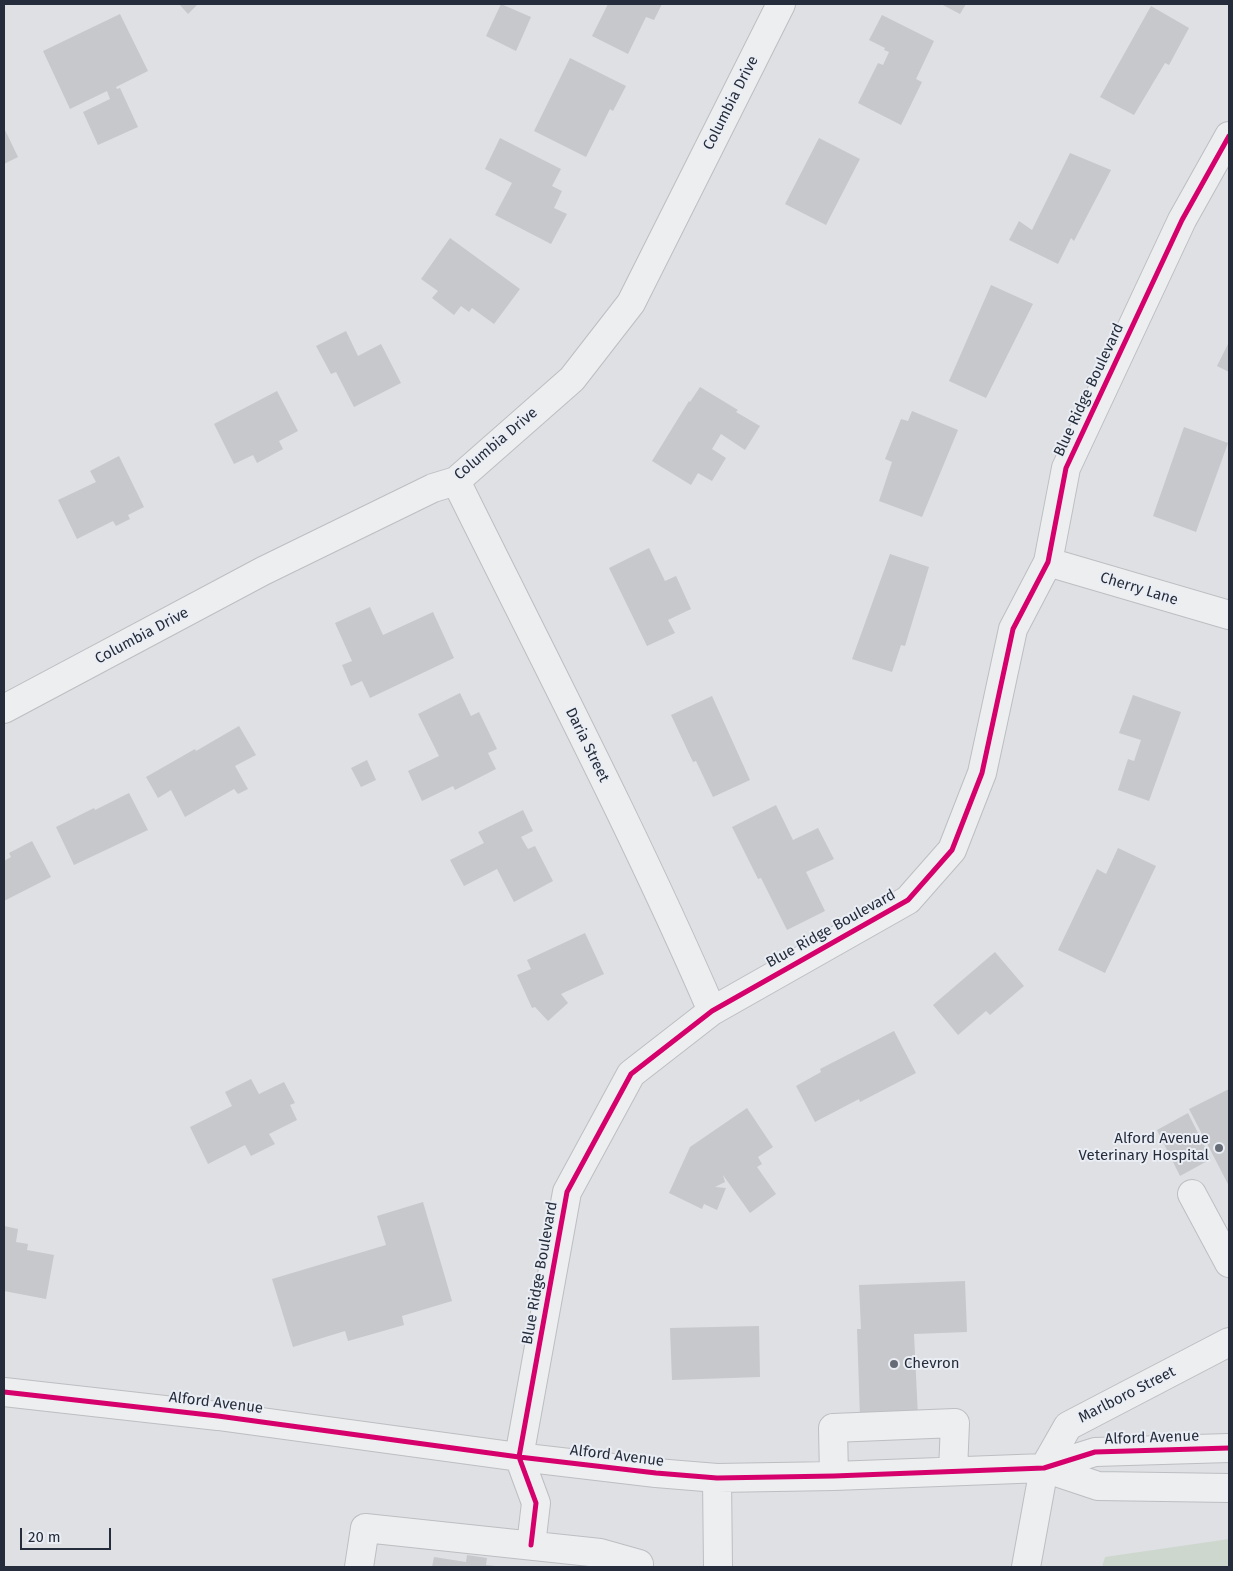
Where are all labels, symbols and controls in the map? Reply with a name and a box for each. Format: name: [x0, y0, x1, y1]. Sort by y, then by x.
street label: Columbia Drive: [700, 53, 762, 153]
street label: Blue Ridge Boulevard: [1050, 320, 1128, 460]
street label: Columbia Drive: [451, 404, 541, 484]
street label: Cherry Lane: [1098, 569, 1180, 609]
street label: Columbia Drive: [92, 604, 192, 668]
street label: Daria Street: [561, 705, 613, 785]
street label: Blue Ridge Boulevard: [763, 886, 899, 972]
place label: Alford Avenue Veterinary Hospital: [1079, 1130, 1209, 1165]
marker: Alford Avenue Veterinary Hospital: [1213, 1142, 1225, 1154]
street label: Blue Ridge Boulevard: [519, 1200, 561, 1346]
place label: Chevron: [904, 1355, 959, 1373]
marker: Chevron: [888, 1358, 900, 1370]
street label: Marlboro Street: [1075, 1363, 1179, 1427]
street label: Alford Avenue: [168, 1388, 264, 1418]
street label: Alford Avenue: [1104, 1427, 1200, 1449]
street label: Alford Avenue: [569, 1441, 665, 1471]
scale bar: [22, 1518, 114, 1550]
text: 20 m: [28, 1528, 61, 1546]

